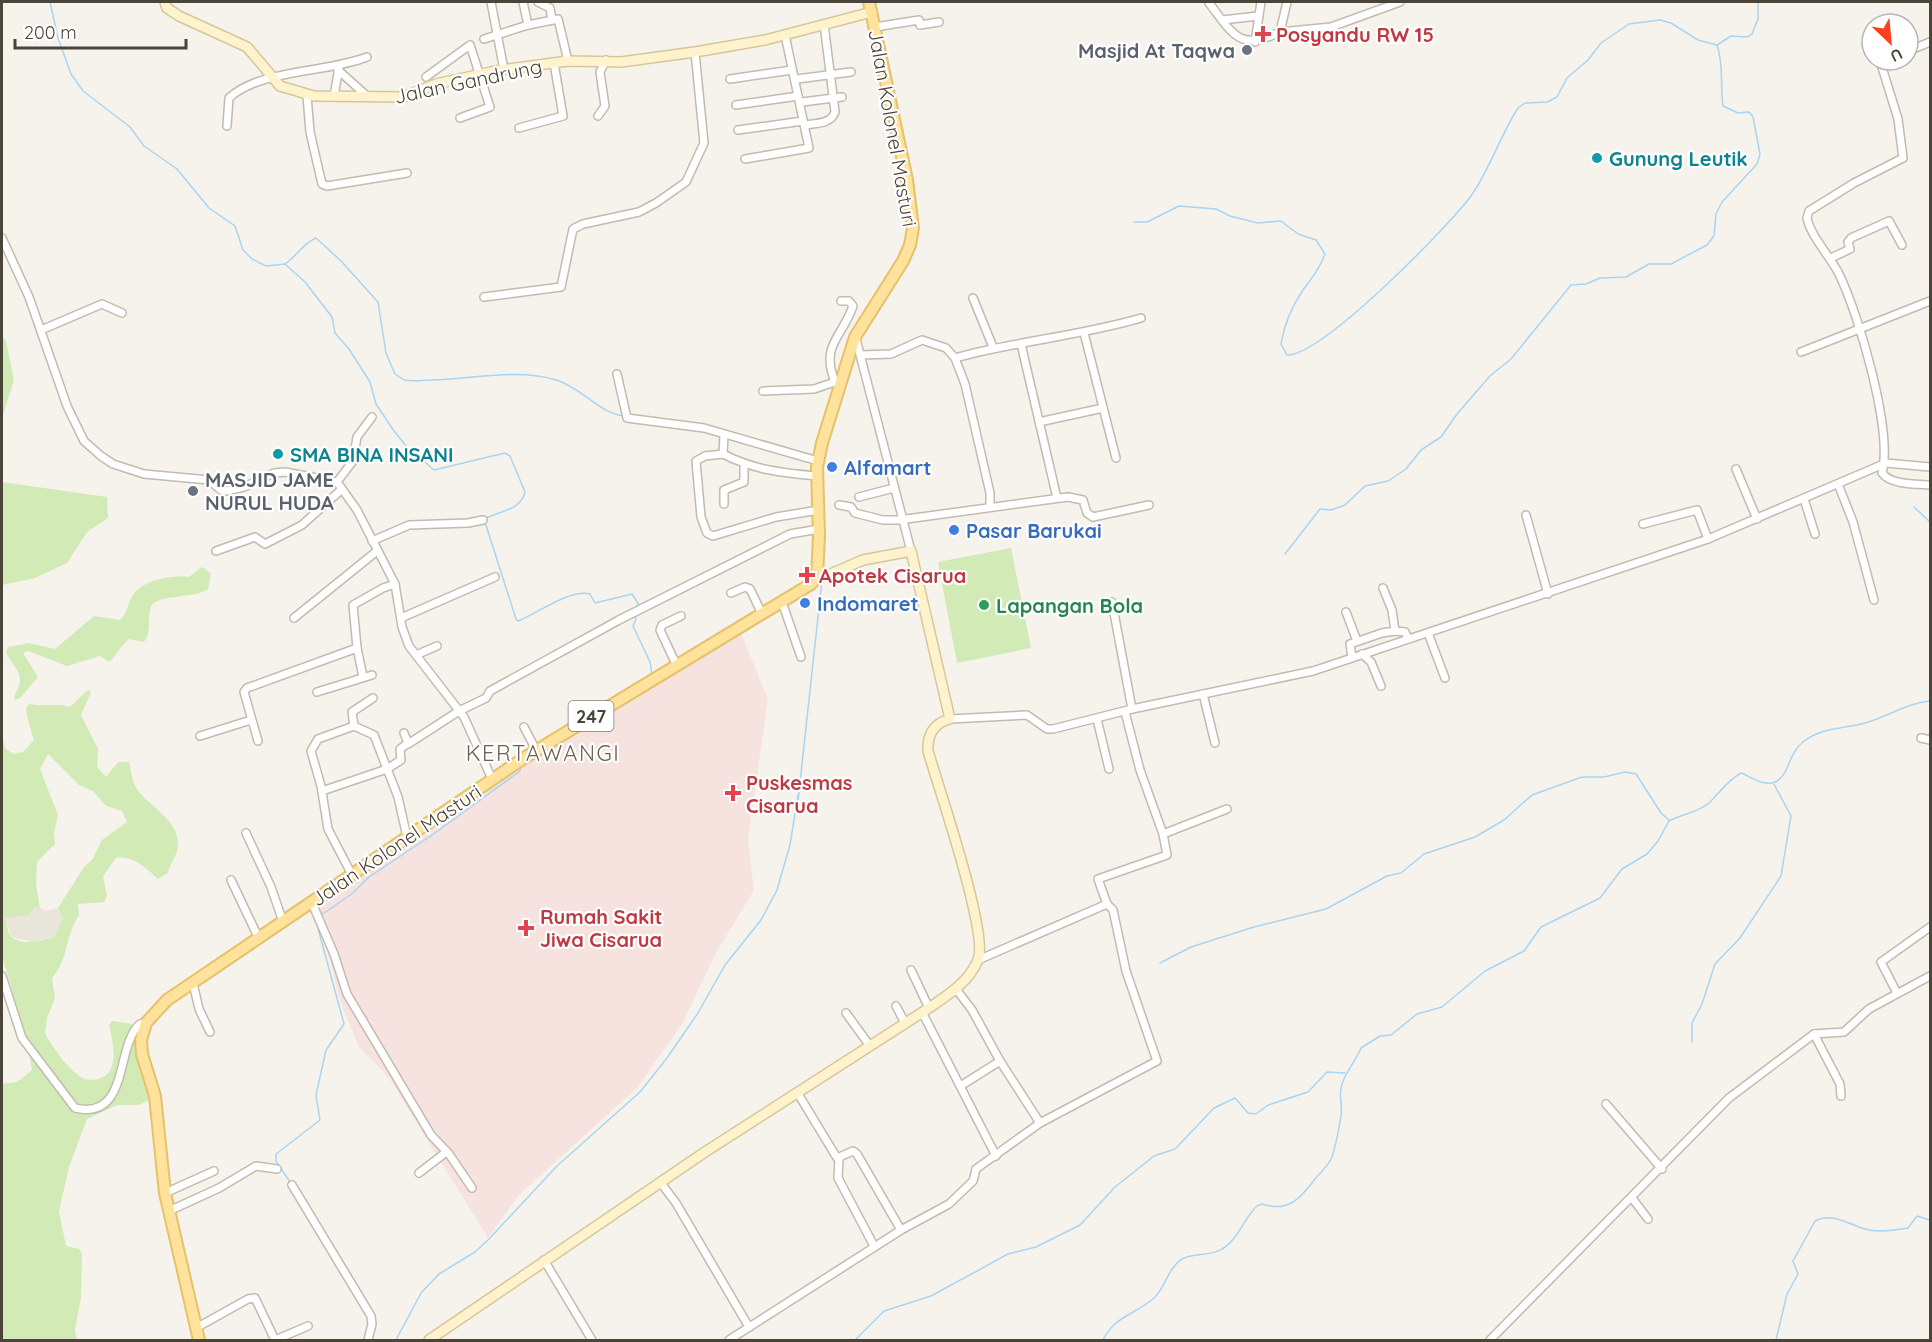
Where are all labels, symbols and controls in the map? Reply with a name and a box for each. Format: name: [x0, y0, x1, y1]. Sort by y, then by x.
scale bar: [15, 12, 186, 50]
north arrow: [1860, 12, 1920, 72]
text: 200 m: [24, 21, 77, 44]
place label: Posyandu RW 15: [1276, 22, 1434, 47]
marker: Posyandu RW 15: [1254, 25, 1272, 43]
street label: Jalan Kolonel Masturi: [863, 27, 923, 229]
place label: Masjid At Taqwa: [1078, 38, 1235, 63]
marker: Masjid At Taqwa: [1240, 43, 1254, 57]
text: U: [1887, 44, 1906, 67]
street label: Jalan Gandrung: [392, 53, 544, 109]
place label: Gunung Leutik: [1609, 146, 1748, 171]
marker: Gunung Leutik: [1590, 151, 1604, 165]
place label: SMA BINA INSANI: [290, 442, 454, 467]
marker: SMA BINA INSANI: [271, 447, 285, 461]
place label: Alfamart: [844, 455, 931, 480]
marker: Alfamart: [825, 460, 839, 474]
place label: MASJID JAME NURUL HUDA: [205, 467, 334, 515]
marker: MASJID JAME NURUL HUDA: [186, 484, 200, 498]
place label: Pasar Barukai: [966, 518, 1102, 543]
marker: Pasar Barukai: [947, 523, 961, 537]
place label: Apotek Cisarua: [819, 563, 966, 588]
marker: Apotek Cisarua: [800, 568, 814, 582]
place label: Indomaret: [817, 591, 919, 616]
place label: Lapangan Bola: [996, 593, 1143, 618]
marker: Indomaret: [798, 596, 812, 610]
marker: Lapangan Bola: [977, 598, 991, 612]
road number: 247: [568, 701, 614, 731]
district label: KERTAWANGI: [466, 739, 620, 767]
place label: Puskesmas Cisarua: [746, 770, 852, 818]
street label: Jalan Kolonel Masturi: [306, 779, 486, 911]
marker: Puskesmas Cisarua: [724, 784, 742, 802]
place label: Rumah Sakit Jiwa Cisarua: [540, 904, 662, 952]
marker: Rumah Sakit Jiwa Cisarua: [517, 919, 535, 937]

